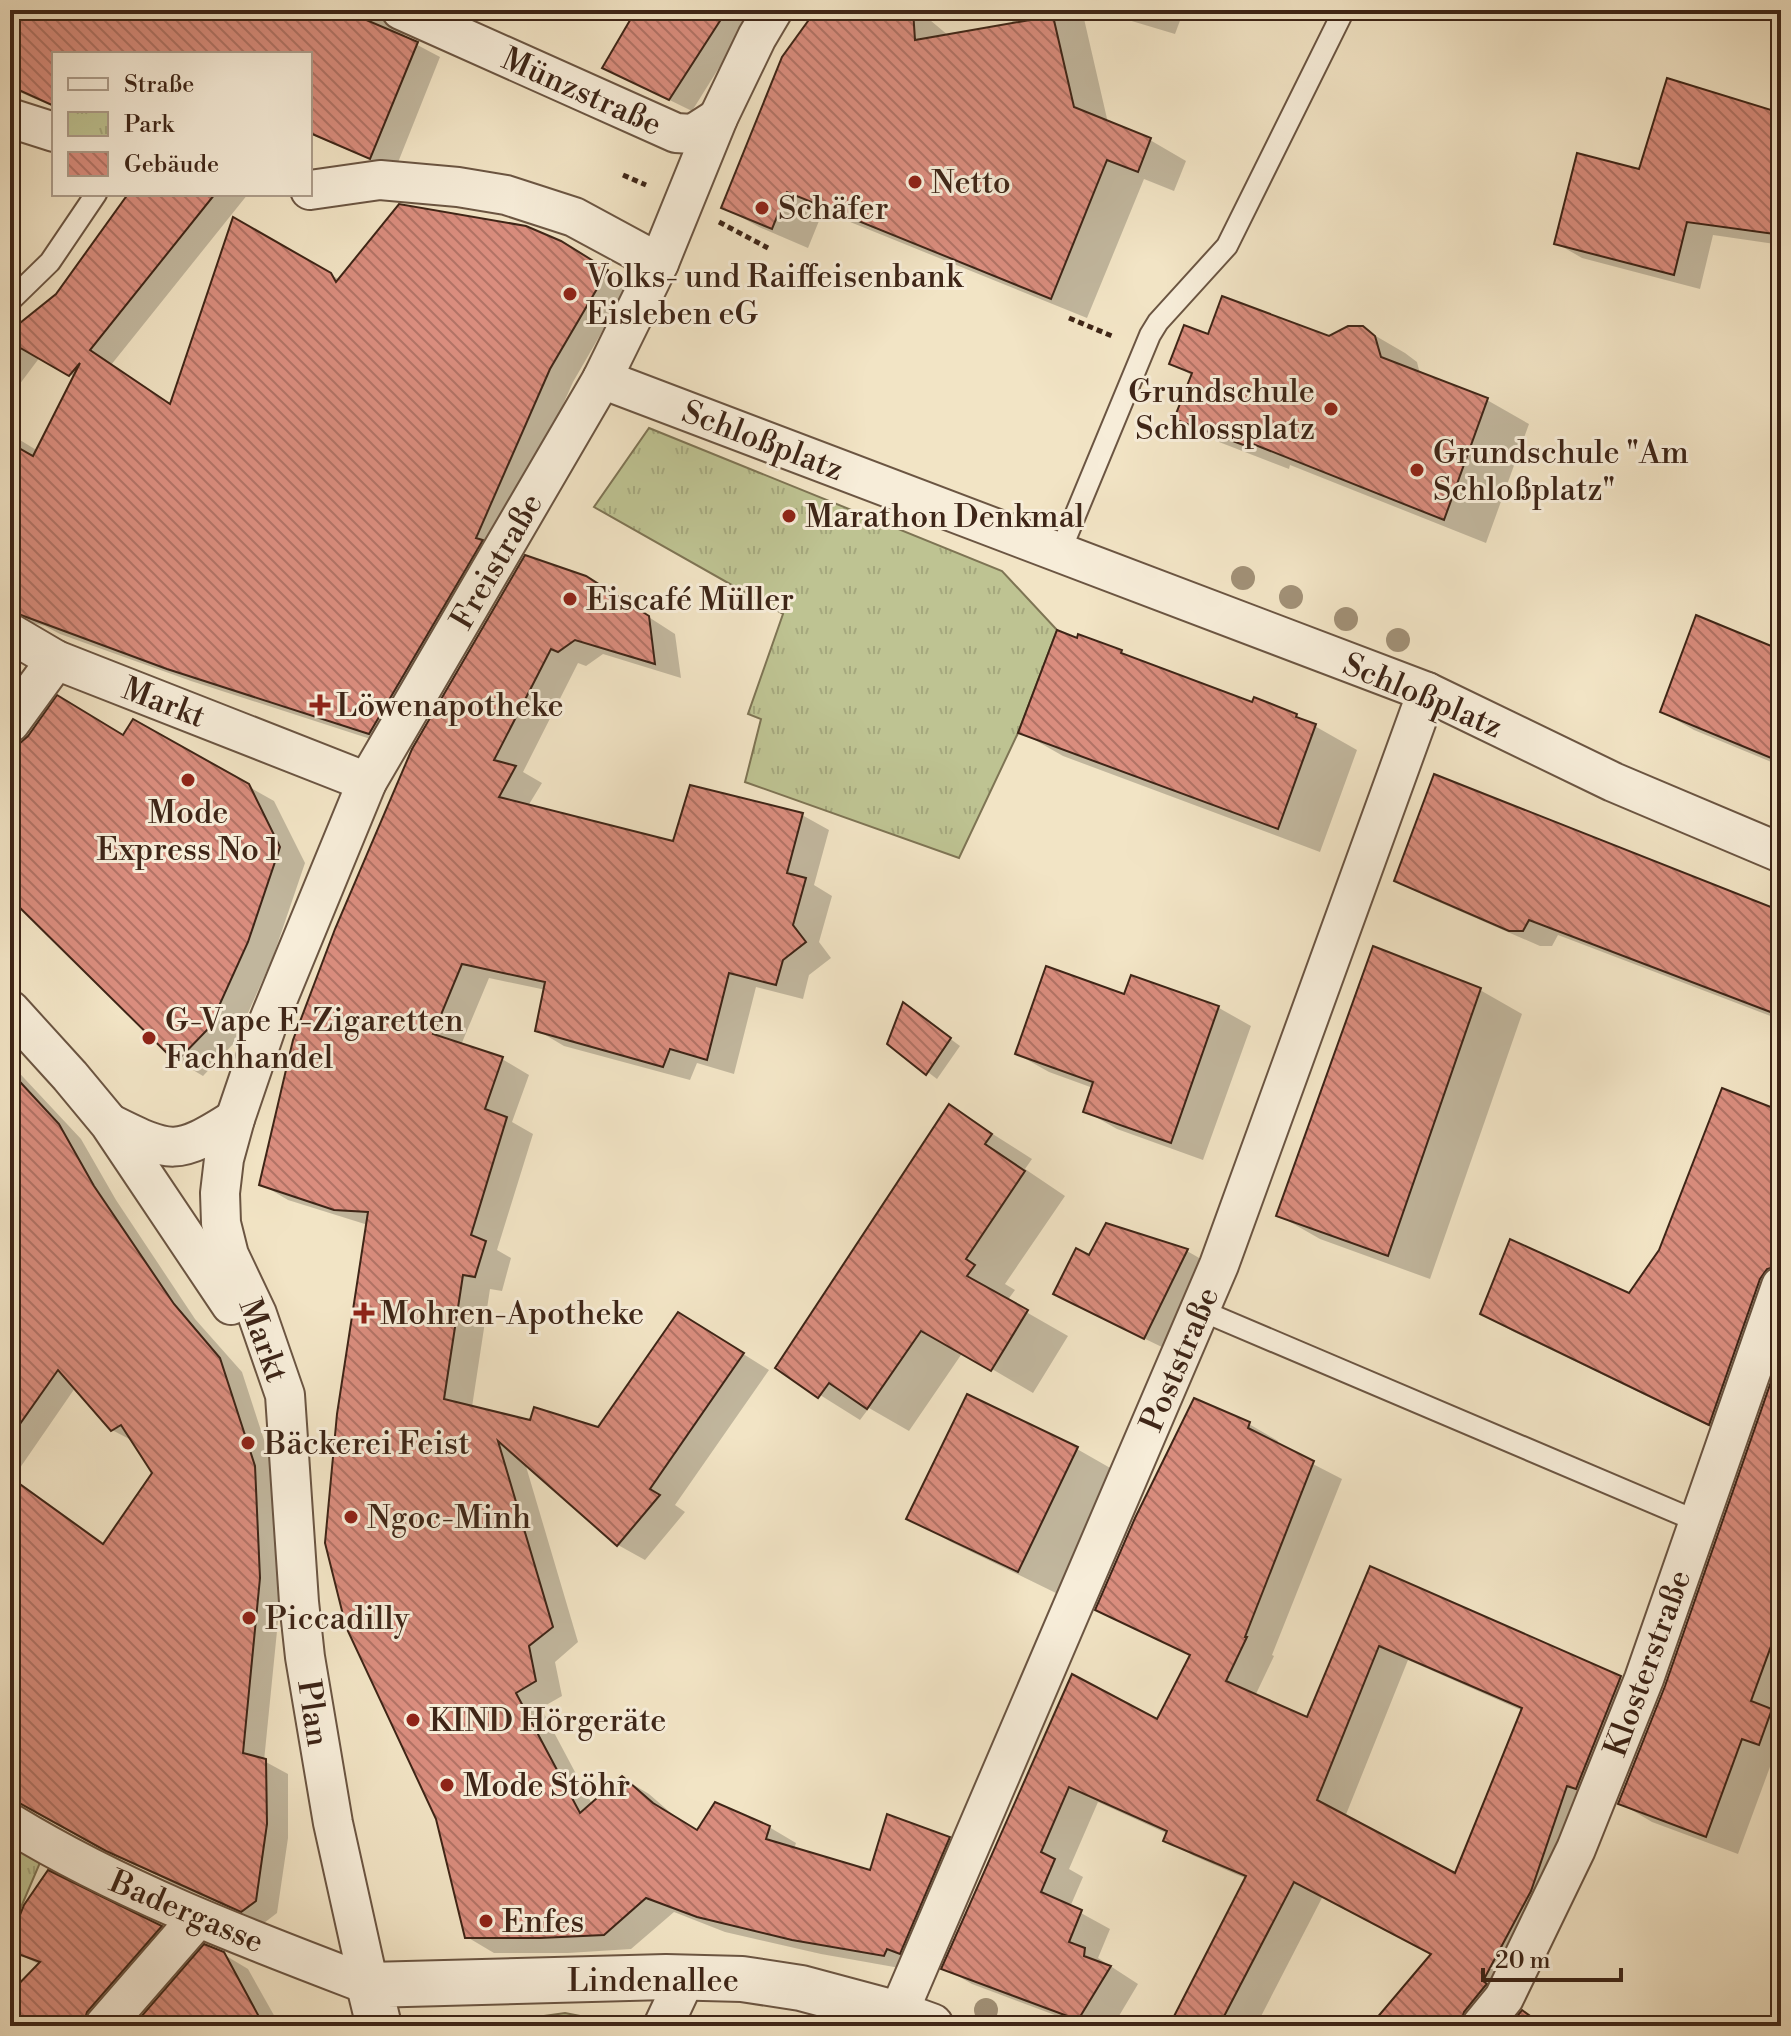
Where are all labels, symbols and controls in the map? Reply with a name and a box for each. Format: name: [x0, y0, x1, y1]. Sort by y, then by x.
street label: Münzstraße: [496, 39, 668, 145]
legend: [52, 52, 312, 196]
text: Straße: [124, 70, 194, 100]
text: Park: [124, 110, 175, 140]
text: Gebäude: [124, 150, 219, 180]
place label: Netto: [931, 163, 1011, 203]
marker: Netto: [906, 173, 924, 191]
place label: Schäfer: [778, 189, 889, 229]
marker: Schäfer: [753, 199, 771, 217]
place label: Volks- und Raiffeisenbank Eisleben eG: [585, 257, 965, 334]
marker: Volks- und Raiffeisenbank Eisleben eG: [561, 285, 579, 303]
place label: Grundschule Schlossplatz: [1128, 372, 1315, 449]
street label: Schloßplatz: [676, 392, 849, 490]
marker: Grundschule Schlossplatz: [1322, 400, 1340, 418]
place label: Grundschule "Am Schloßplatz": [1433, 433, 1689, 510]
marker: Grundschule "Am Schloßplatz": [1408, 461, 1426, 479]
street label: Freistraße: [442, 486, 552, 637]
place label: Marathon Denkmal: [805, 497, 1085, 537]
marker: Marathon Denkmal: [780, 507, 798, 525]
place label: Eiscafé Müller: [586, 580, 794, 620]
marker: Eiscafé Müller: [561, 590, 579, 608]
street label: Schloßplatz: [1337, 644, 1508, 747]
street label: Markt: [116, 669, 211, 737]
place label: Löwenapotheke: [336, 686, 564, 726]
marker: Löwenapotheke: [311, 696, 329, 714]
marker: Mode Express No 1: [179, 771, 197, 789]
place label: Mode Express No 1: [97, 793, 280, 870]
place label: G-Vape E-Zigaretten Fachhandel: [165, 1001, 464, 1078]
marker: G-Vape E-Zigaretten Fachhandel: [140, 1029, 158, 1047]
street label: Poststraße: [1132, 1281, 1228, 1438]
street label: Markt: [230, 1293, 297, 1388]
place label: Mohren-Apotheke: [380, 1294, 644, 1334]
marker: Mohren-Apotheke: [355, 1304, 373, 1322]
place label: Bäckerei Feist: [263, 1424, 470, 1464]
marker: Bäckerei Feist: [239, 1434, 257, 1452]
place label: Ngoc-Minh: [367, 1498, 531, 1538]
marker: Ngoc-Minh: [342, 1508, 360, 1526]
street label: Klosterstraße: [1596, 1565, 1700, 1762]
place label: Piccadilly: [265, 1599, 410, 1639]
marker: Piccadilly: [240, 1609, 258, 1627]
street label: Plan: [288, 1677, 338, 1749]
place label: KIND Hörgeräte: [429, 1701, 666, 1741]
marker: KIND Hörgeräte: [404, 1711, 422, 1729]
place label: Mode Stöhr: [463, 1766, 631, 1806]
marker: Mode Stöhr: [438, 1776, 456, 1794]
street label: Badergasse: [103, 1861, 270, 1962]
place label: Enfes: [502, 1902, 584, 1942]
marker: Enfes: [477, 1912, 495, 1930]
scale bar: [1483, 1932, 1621, 1982]
text: 20 m: [1495, 1946, 1551, 1976]
street label: Lindenallee: [567, 1961, 739, 2001]

